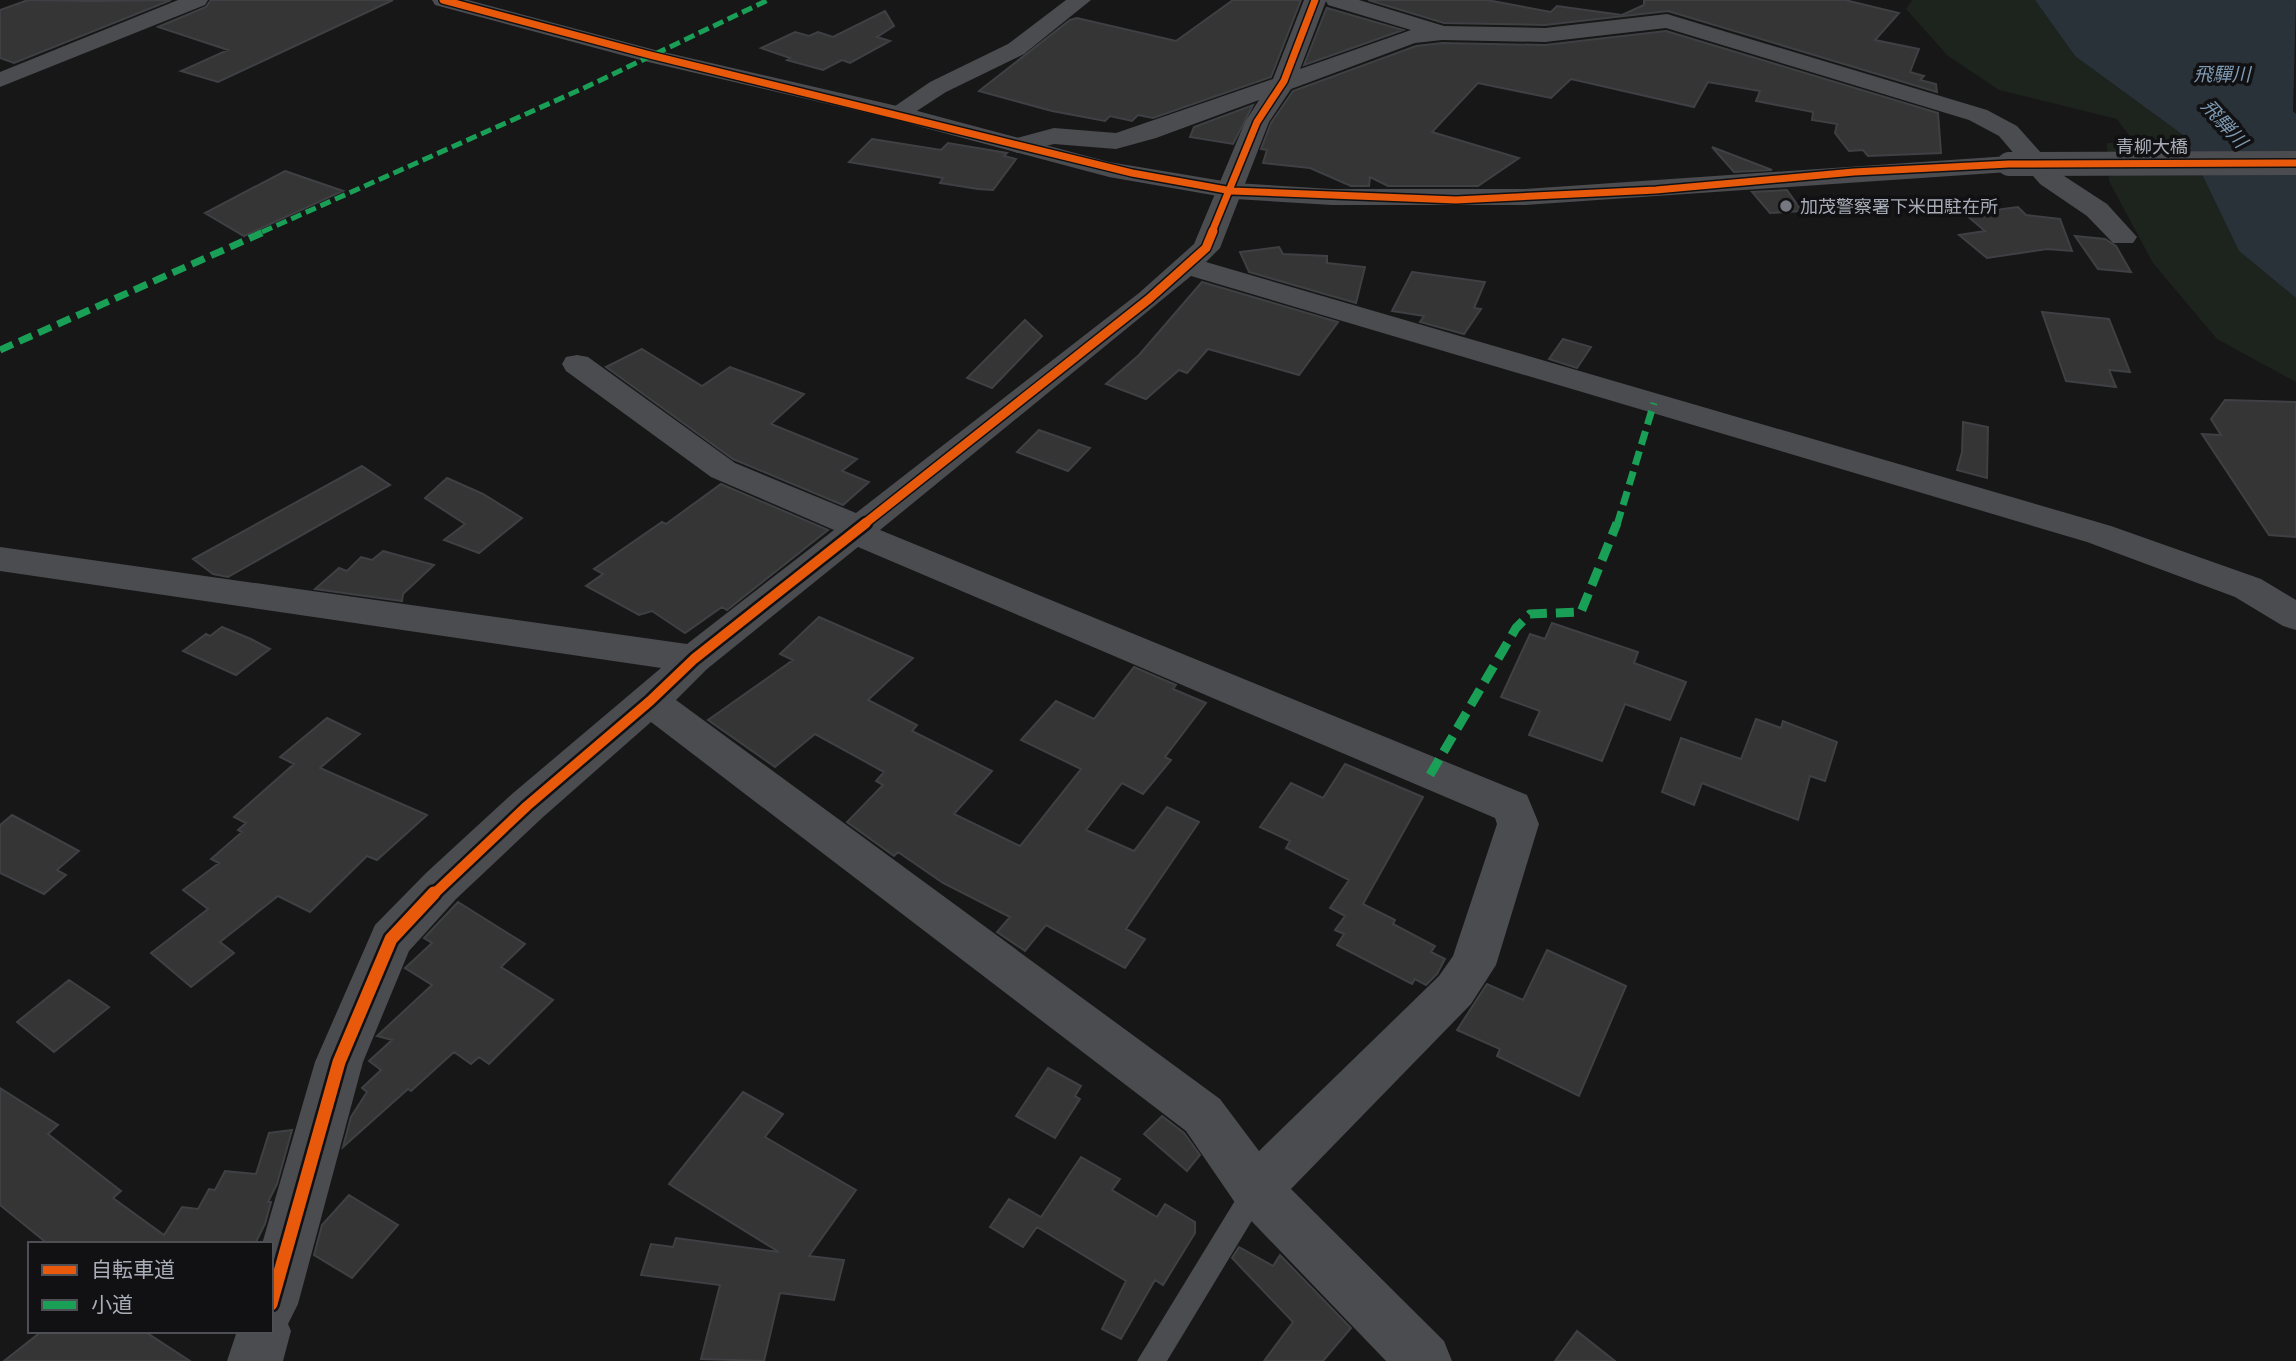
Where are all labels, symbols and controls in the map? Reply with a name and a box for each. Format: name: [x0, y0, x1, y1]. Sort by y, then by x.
water label: 飛驒川: [2193, 59, 2252, 88]
water label: 飛騨川: [2195, 92, 2256, 155]
street label: 青柳大橋: [2116, 133, 2188, 160]
place label: 加茂警察署下米田駐在所: [1800, 193, 1998, 220]
marker: 加茂警察署下米田駐在所: [1778, 198, 1794, 214]
legend: [28, 1242, 273, 1333]
text: 自転車道: [91, 1253, 175, 1285]
text: 小道: [91, 1288, 133, 1320]

